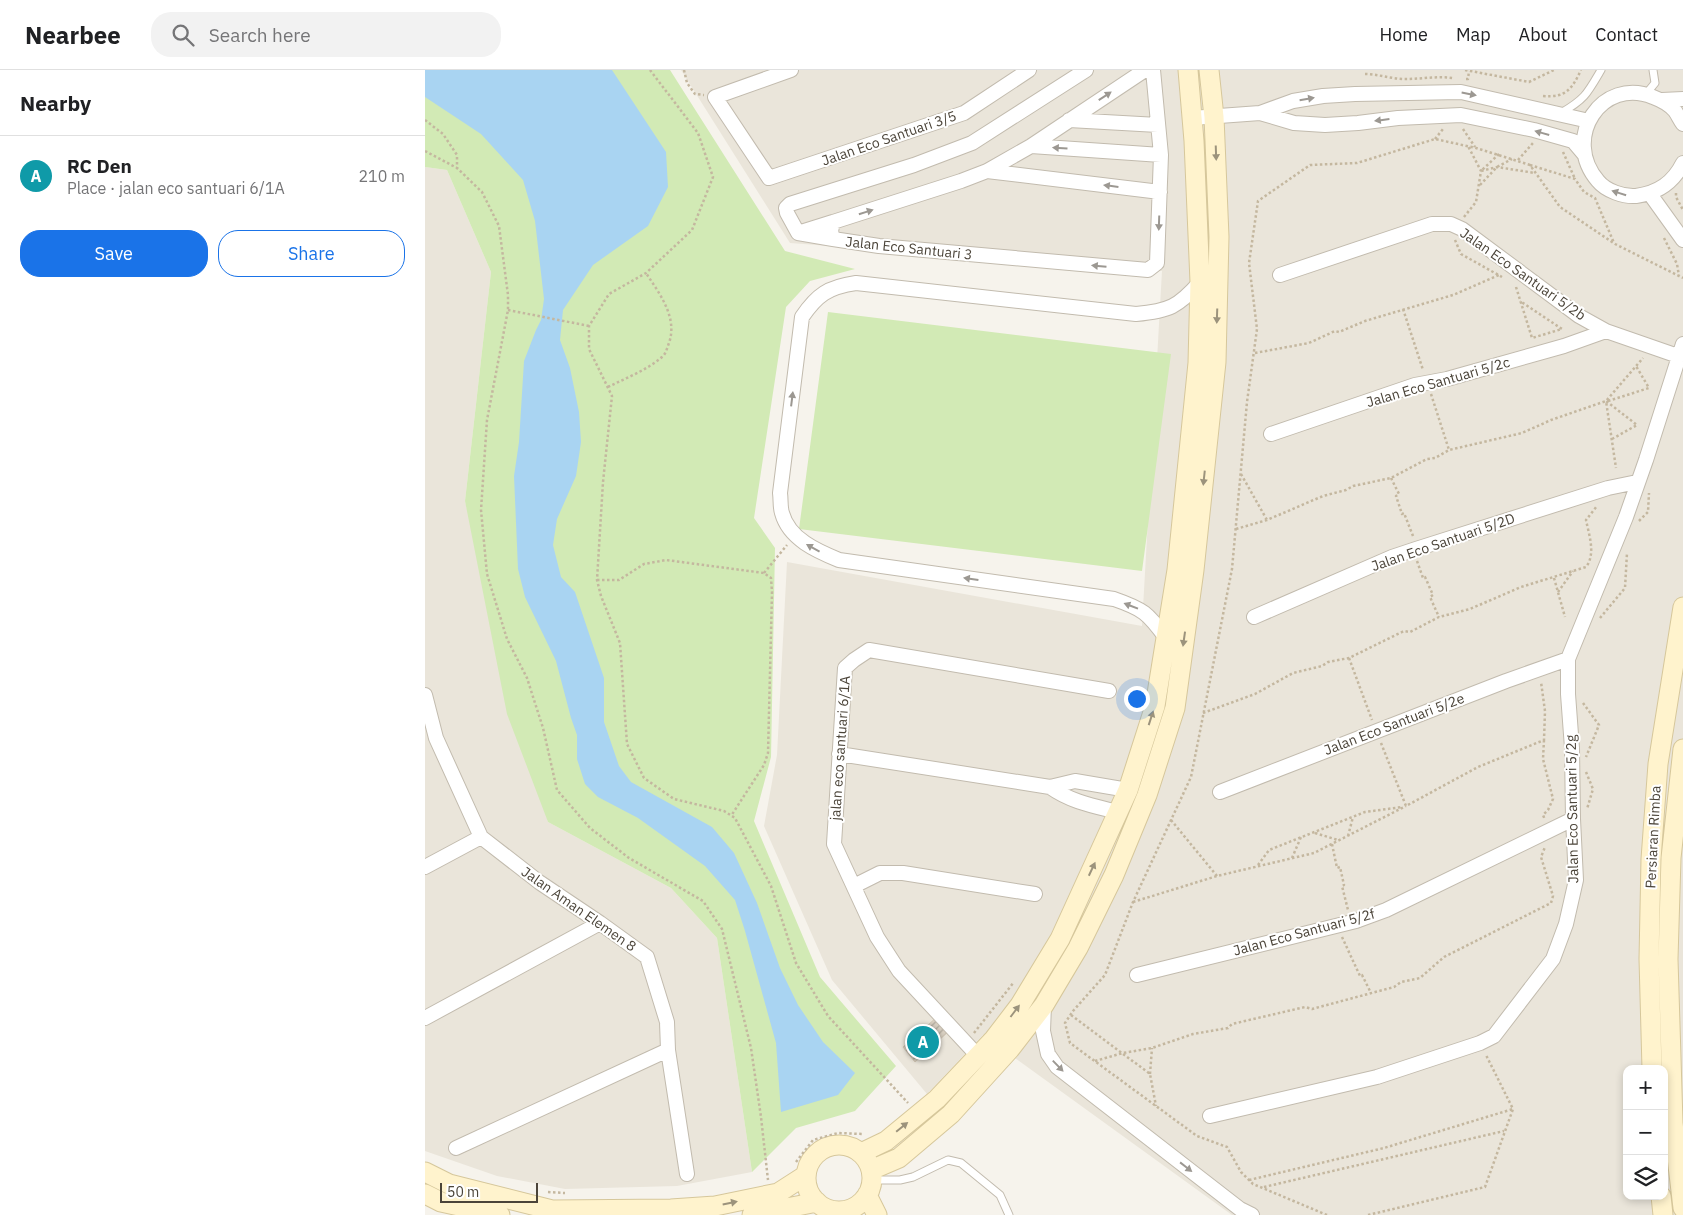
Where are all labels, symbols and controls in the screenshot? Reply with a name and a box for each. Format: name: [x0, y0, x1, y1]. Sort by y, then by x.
search box: [151, 12, 501, 57]
text: Nearbee: [25, 19, 121, 51]
icon: search: [169, 21, 197, 49]
text: Search here: [209, 23, 311, 47]
text: Home: [1380, 23, 1428, 46]
text: Map: [1456, 23, 1491, 46]
text: About: [1519, 23, 1567, 46]
text: Contact: [1595, 23, 1658, 46]
text: Nearby: [20, 89, 91, 117]
one-way arrow: [1461, 90, 1477, 98]
one-way arrow: [1098, 91, 1112, 101]
one-way arrow: [1299, 94, 1315, 102]
street label: Jalan Eco Santuari 3/5: [819, 106, 959, 170]
one-way arrow: [1373, 116, 1389, 124]
one-way arrow: [1534, 128, 1549, 136]
one-way arrow: [1052, 144, 1068, 152]
one-way arrow: [1212, 146, 1220, 162]
text: RC Den: [67, 154, 132, 178]
text: A: [31, 166, 41, 186]
text: 210 m: [358, 166, 405, 186]
text: Place · jalan eco santuari 6/1A: [67, 178, 285, 198]
one-way arrow: [1103, 182, 1119, 190]
one-way arrow: [1611, 188, 1626, 196]
one-way arrow: [859, 208, 874, 216]
one-way arrow: [1154, 216, 1162, 232]
street label: Jalan Eco Santuari 5/2b: [1457, 224, 1589, 324]
button: Save: [20, 230, 208, 277]
button: Share: [218, 230, 405, 277]
street label: Jalan Eco Santuari 3: [845, 232, 973, 264]
one-way arrow: [1091, 262, 1107, 270]
one-way arrow: [1213, 308, 1221, 324]
street label: Jalan Eco Santuari 5/2c: [1364, 353, 1512, 411]
one-way arrow: [788, 391, 796, 407]
one-way arrow: [1200, 470, 1208, 486]
street label: Jalan Eco Santuari 5/2D: [1369, 509, 1517, 575]
one-way arrow: [806, 544, 820, 552]
one-way arrow: [963, 575, 979, 583]
one-way arrow: [1124, 601, 1138, 609]
one-way arrow: [1180, 631, 1188, 647]
street label: jalan eco santuari 6/1A: [826, 675, 854, 821]
your location: [1124, 686, 1150, 712]
street label: Jalan Eco Santuari 5/2e: [1321, 689, 1467, 759]
one-way arrow: [1148, 710, 1156, 725]
street label: Jalan Eco Santuari 5/2g: [1562, 734, 1582, 883]
street label: Persiaran Rimba: [1641, 785, 1665, 889]
one-way arrow: [1089, 862, 1097, 876]
street label: Jalan Aman Elemen 8: [518, 863, 640, 955]
street label: Jalan Eco Santuari 5/2f: [1231, 904, 1377, 960]
one-way arrow: [1010, 1004, 1020, 1018]
pin: A: [907, 1023, 939, 1061]
one-way arrow: [1052, 1060, 1064, 1072]
map controls: [1623, 1065, 1668, 1200]
button: +: [1623, 1065, 1668, 1110]
button: −: [1623, 1110, 1668, 1155]
one-way arrow: [895, 1122, 908, 1133]
button: layers: [1623, 1155, 1668, 1200]
one-way arrow: [1179, 1162, 1192, 1172]
scale bar: [440, 1180, 537, 1203]
text: 50 m: [447, 1183, 479, 1201]
one-way arrow: [722, 1198, 738, 1206]

